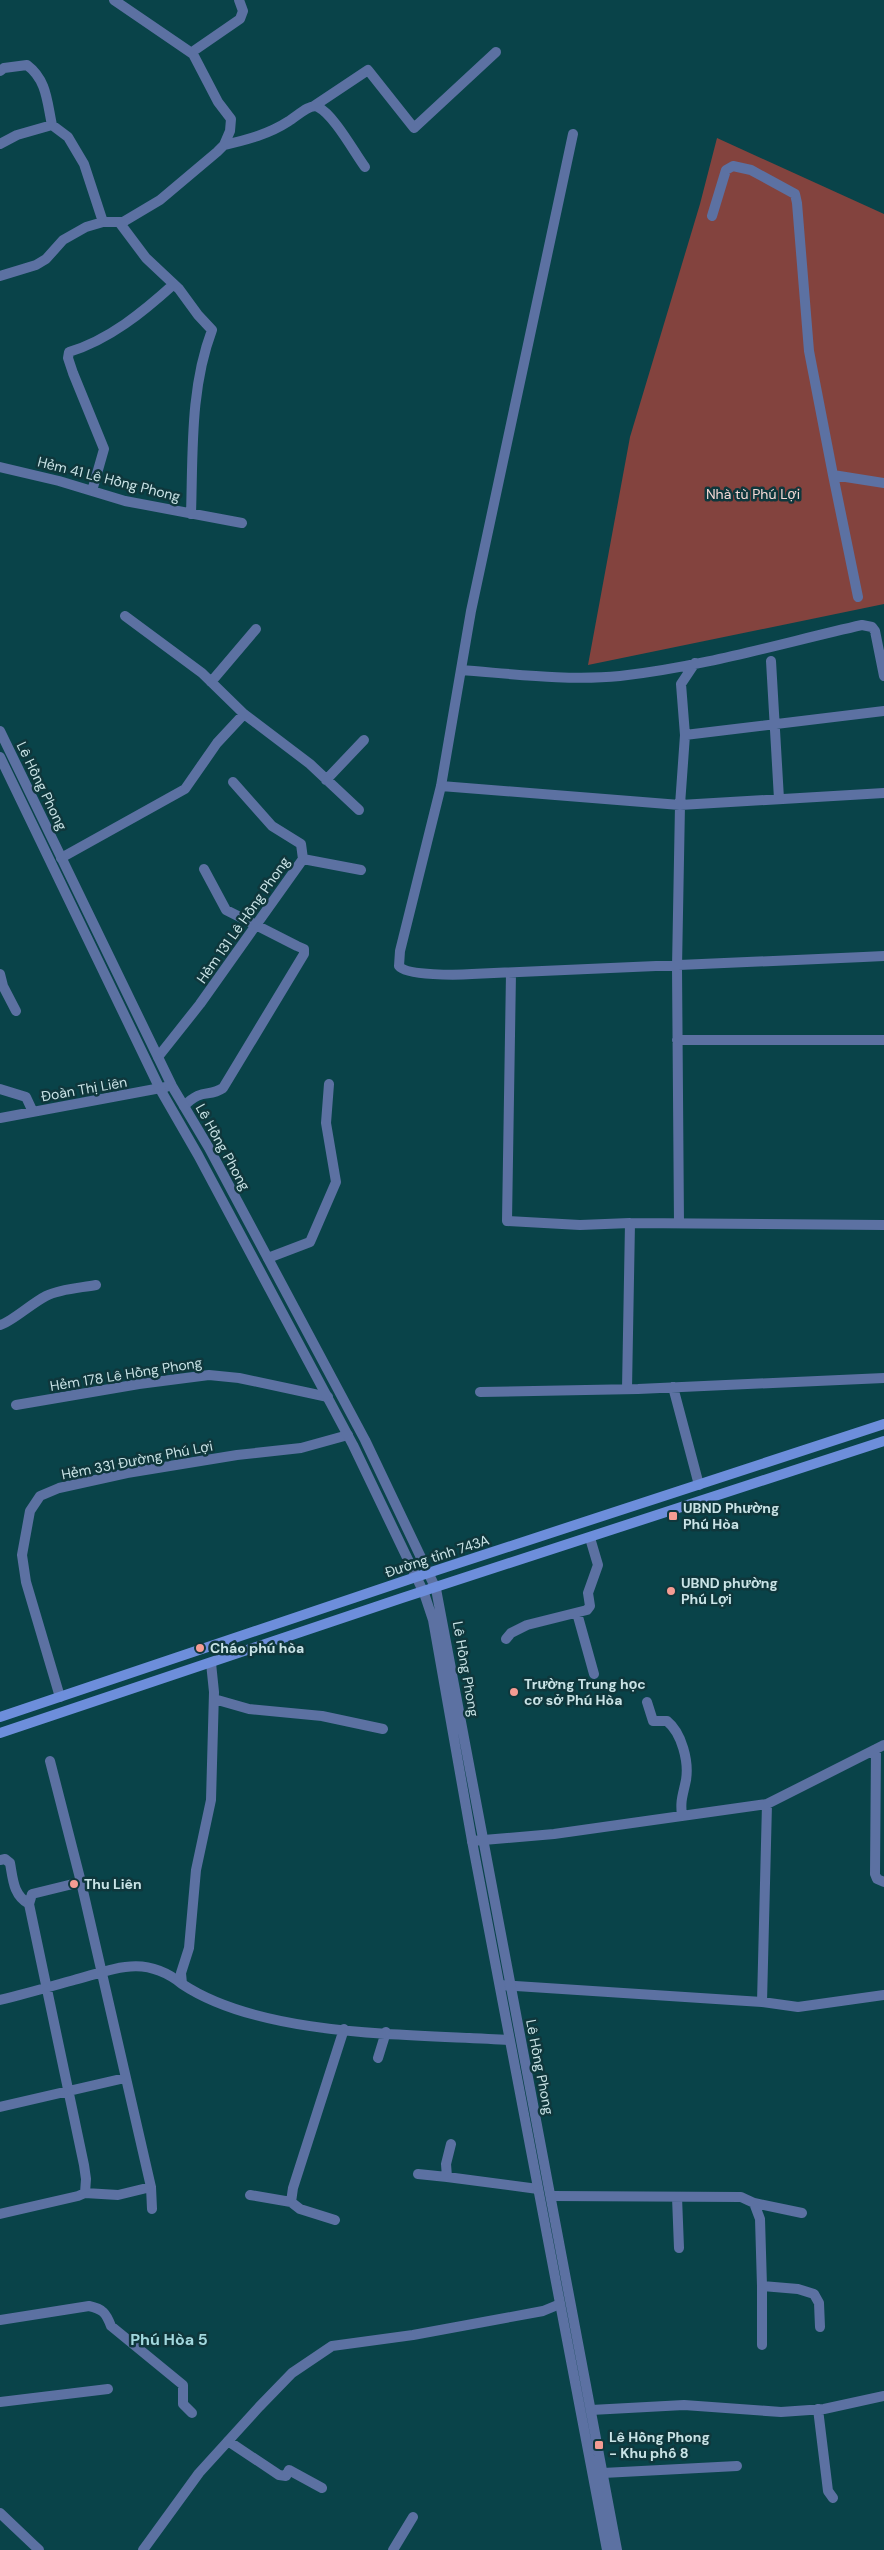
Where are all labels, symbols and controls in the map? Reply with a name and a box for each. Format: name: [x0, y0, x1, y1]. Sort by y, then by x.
street label: Hẻm 41 Lê Hồng Phong: [36, 453, 182, 506]
park label: Nhà tù Phú Lợi: [706, 485, 800, 503]
street label: Lê Hồng Phong: [13, 739, 71, 833]
street label: Hẻm 131 Lê Hồng Phong: [192, 853, 294, 987]
street label: Đoàn Thị Liên: [40, 1073, 128, 1105]
street label: Lê Hồng Phong: [192, 1100, 254, 1194]
street label: Hẻm 178 Lê Hồng Phong: [49, 1353, 204, 1395]
street label: Hẻm 331 Đường Phú Lợi: [60, 1436, 214, 1484]
place label: UBND Phường Phú Hòa: [683, 1499, 779, 1533]
marker: UBND Phường Phú Hòa: [667, 1510, 679, 1522]
street label: Đường tỉnh 743A: [383, 1531, 491, 1581]
place label: UBND phường Phú Lợi: [681, 1574, 778, 1608]
marker: UBND phường Phú Lợi: [665, 1585, 677, 1597]
street label: Lê Hồng Phong: [449, 1620, 483, 1718]
place label: Cháo phú hòa: [210, 1639, 304, 1657]
marker: Cháo phú hòa: [194, 1642, 206, 1654]
place label: Trường Trung học cơ sở Phú Hòa: [524, 1675, 646, 1709]
marker: Trường Trung học cơ sở Phú Hòa: [508, 1686, 520, 1698]
place label: Thu Liên: [84, 1875, 142, 1893]
marker: Thu Liên: [68, 1878, 80, 1890]
street label: Lê Hồng Phong: [522, 2018, 558, 2116]
district label: Phú Hòa 5: [130, 2329, 208, 2350]
place label: Lê Hồng Phong - Khu phố 8: [609, 2428, 710, 2462]
marker: Lê Hồng Phong - Khu phố 8: [593, 2439, 605, 2451]

